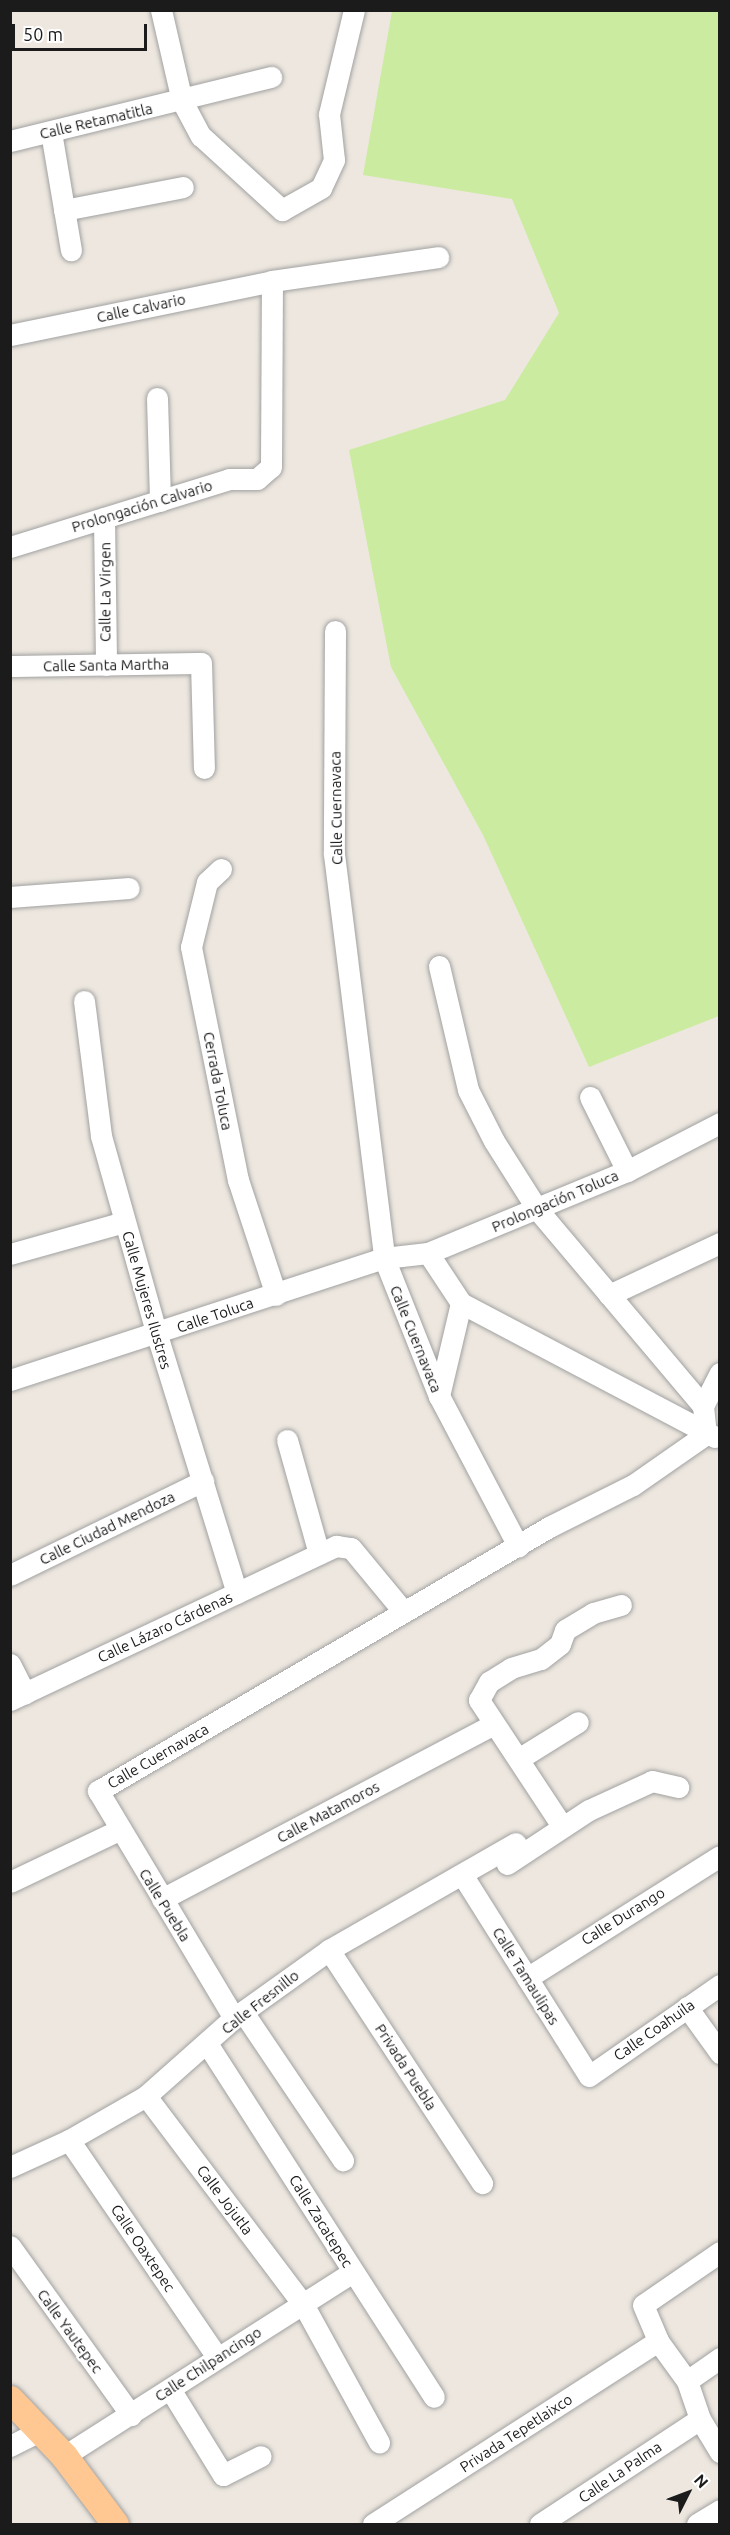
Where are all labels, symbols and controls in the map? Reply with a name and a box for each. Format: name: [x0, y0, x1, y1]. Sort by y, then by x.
scale bar: [15, 12, 150, 50]
text: 50 m: [23, 24, 63, 44]
street label: Calle Retamatitla: [38, 99, 154, 143]
street label: Calle Calvario: [95, 290, 187, 326]
street label: Prolongación Calvario: [69, 476, 215, 536]
street label: Calle La Virgen: [96, 542, 114, 642]
street label: Calle Santa Martha: [43, 655, 169, 675]
street label: Calle Cuernavaca: [326, 751, 346, 865]
street label: Cerrada Toluca: [200, 1030, 236, 1132]
street label: Prolongación Toluca: [489, 1166, 621, 1236]
street label: Calle Mujeres Ilustres: [119, 1229, 175, 1371]
street label: Calle Cuernavaca: [386, 1283, 446, 1395]
street label: Calle Toluca: [174, 1293, 256, 1337]
street label: Calle Ciudad Mendoza: [36, 1487, 178, 1569]
street label: Calle Lázaro Cárdenas: [95, 1588, 235, 1666]
street label: Calle Cuernavaca: [104, 1720, 212, 1792]
street label: Calle Matamoros: [274, 1777, 382, 1847]
street label: Calle Puebla: [135, 1865, 195, 1945]
street label: Calle Durango: [578, 1883, 668, 1949]
street label: Calle Tamaulipas: [489, 1924, 563, 2028]
street label: Calle Fresnillo: [218, 1966, 302, 2038]
street label: Calle Coahuila: [610, 1995, 698, 2065]
street label: Privada Puebla: [371, 2020, 441, 2114]
street label: Calle Jojutla: [193, 2162, 257, 2238]
street label: Calle Zacatepec: [285, 2171, 357, 2271]
street label: Calle Oaxtepec: [107, 2201, 179, 2295]
street label: Calle Yautepec: [34, 2286, 106, 2376]
street label: Calle Chilpancingo: [151, 2323, 265, 2405]
street label: Privada Tepetlaixco: [456, 2390, 576, 2476]
street label: Calle La Palma: [575, 2438, 665, 2506]
north arrow: [658, 2463, 718, 2523]
text: N: [691, 2470, 712, 2491]

